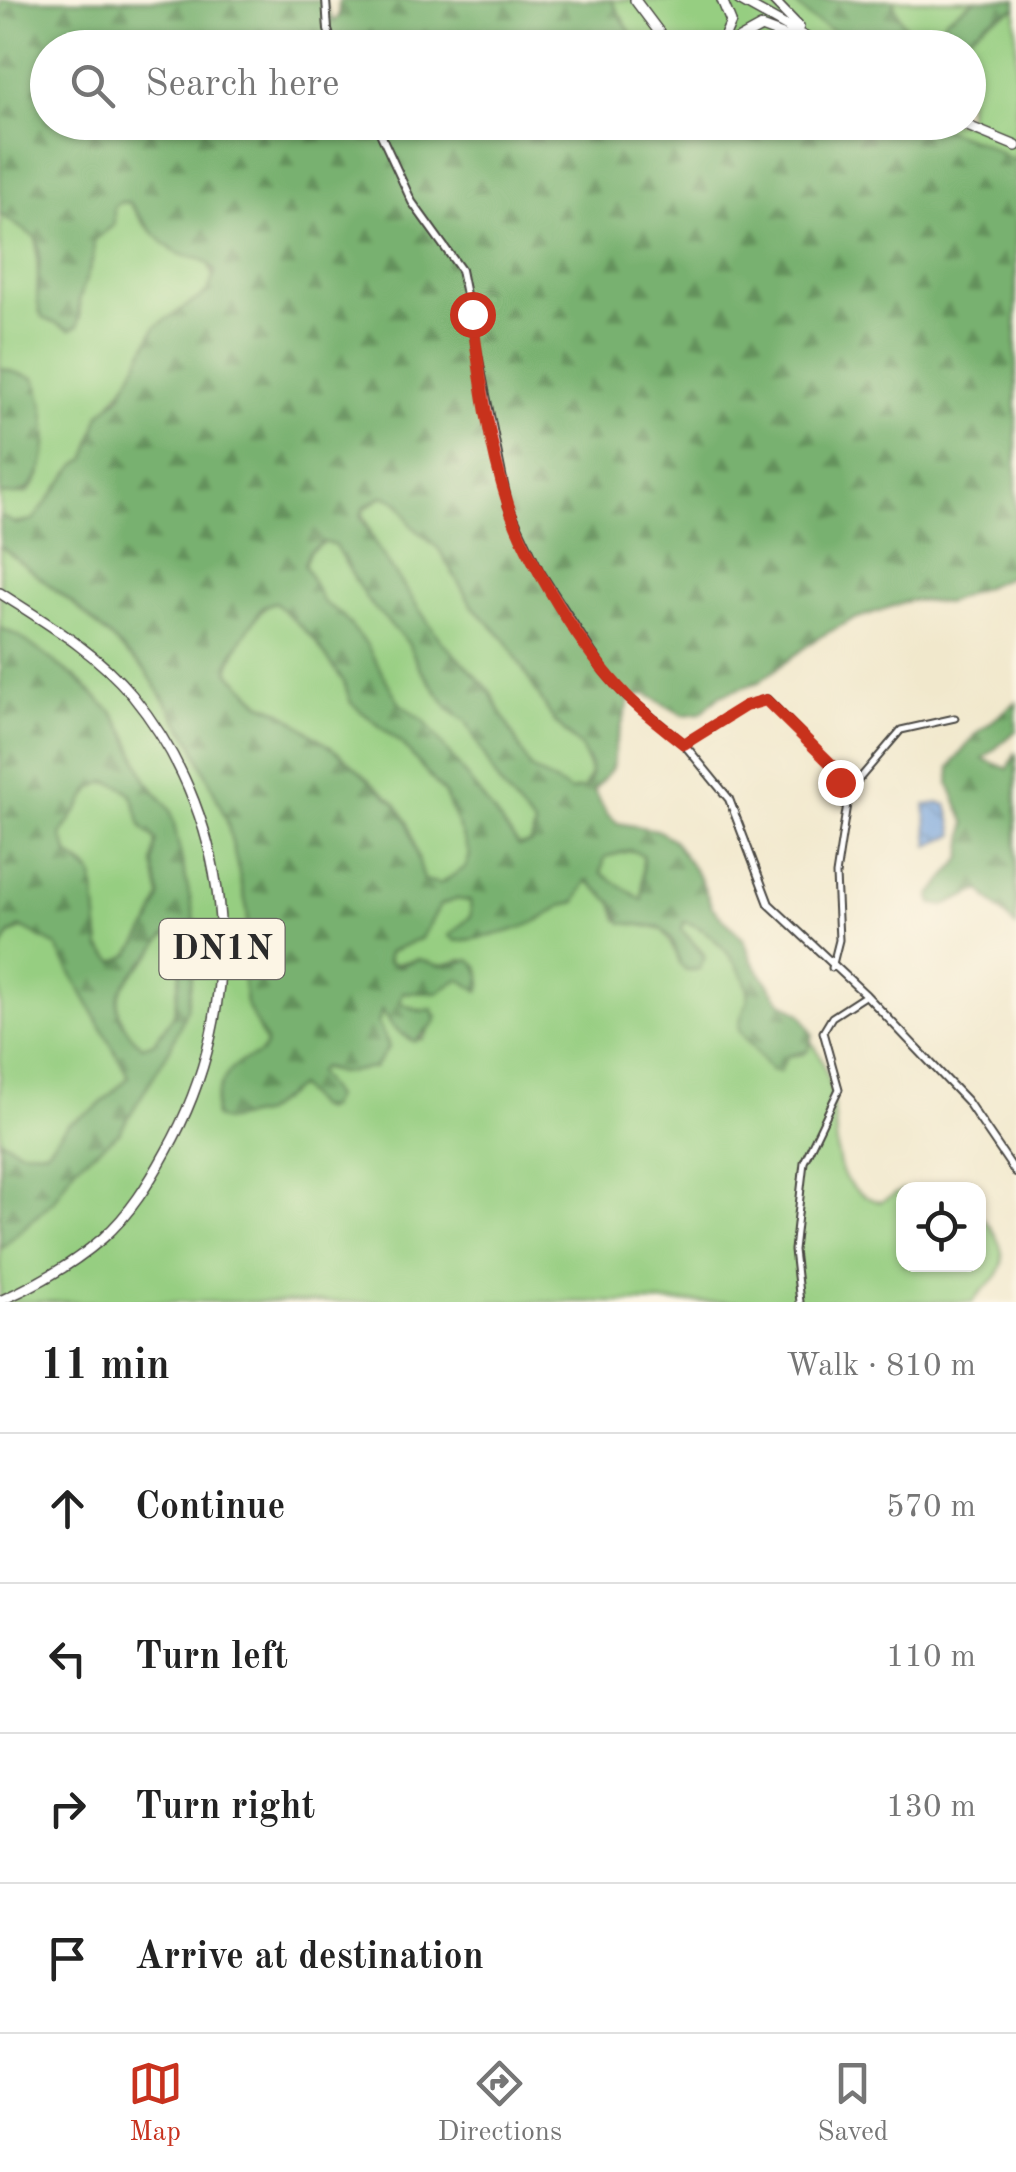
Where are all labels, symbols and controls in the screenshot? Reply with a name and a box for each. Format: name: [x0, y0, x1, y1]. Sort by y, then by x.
search box: [30, 30, 986, 140]
icon: search: [65, 58, 120, 113]
text: Search here: [145, 66, 340, 104]
route start: [450, 292, 496, 338]
route end: [818, 760, 864, 806]
road number: DN1N: [160, 919, 284, 979]
map controls: [896, 1182, 986, 1272]
button: locate: [896, 1182, 986, 1272]
text: 11 min: [40, 1346, 170, 1388]
text: Walk · 810 m: [786, 1351, 976, 1383]
icon: ahead: [40, 1481, 95, 1536]
text: Continue: [135, 1489, 285, 1527]
text: 570 m: [886, 1492, 976, 1524]
icon: left: [40, 1631, 95, 1686]
text: Turn left: [135, 1639, 288, 1677]
text: 110 m: [886, 1642, 976, 1674]
icon: right: [40, 1781, 95, 1836]
text: Turn right: [135, 1789, 315, 1827]
text: 130 m: [886, 1792, 976, 1824]
icon: arrive: [40, 1931, 95, 1986]
text: Arrive at destination: [135, 1939, 484, 1977]
tab: Map: [128, 2056, 183, 2151]
tab: Directions: [438, 2056, 562, 2151]
tab: Saved: [817, 2056, 888, 2151]

